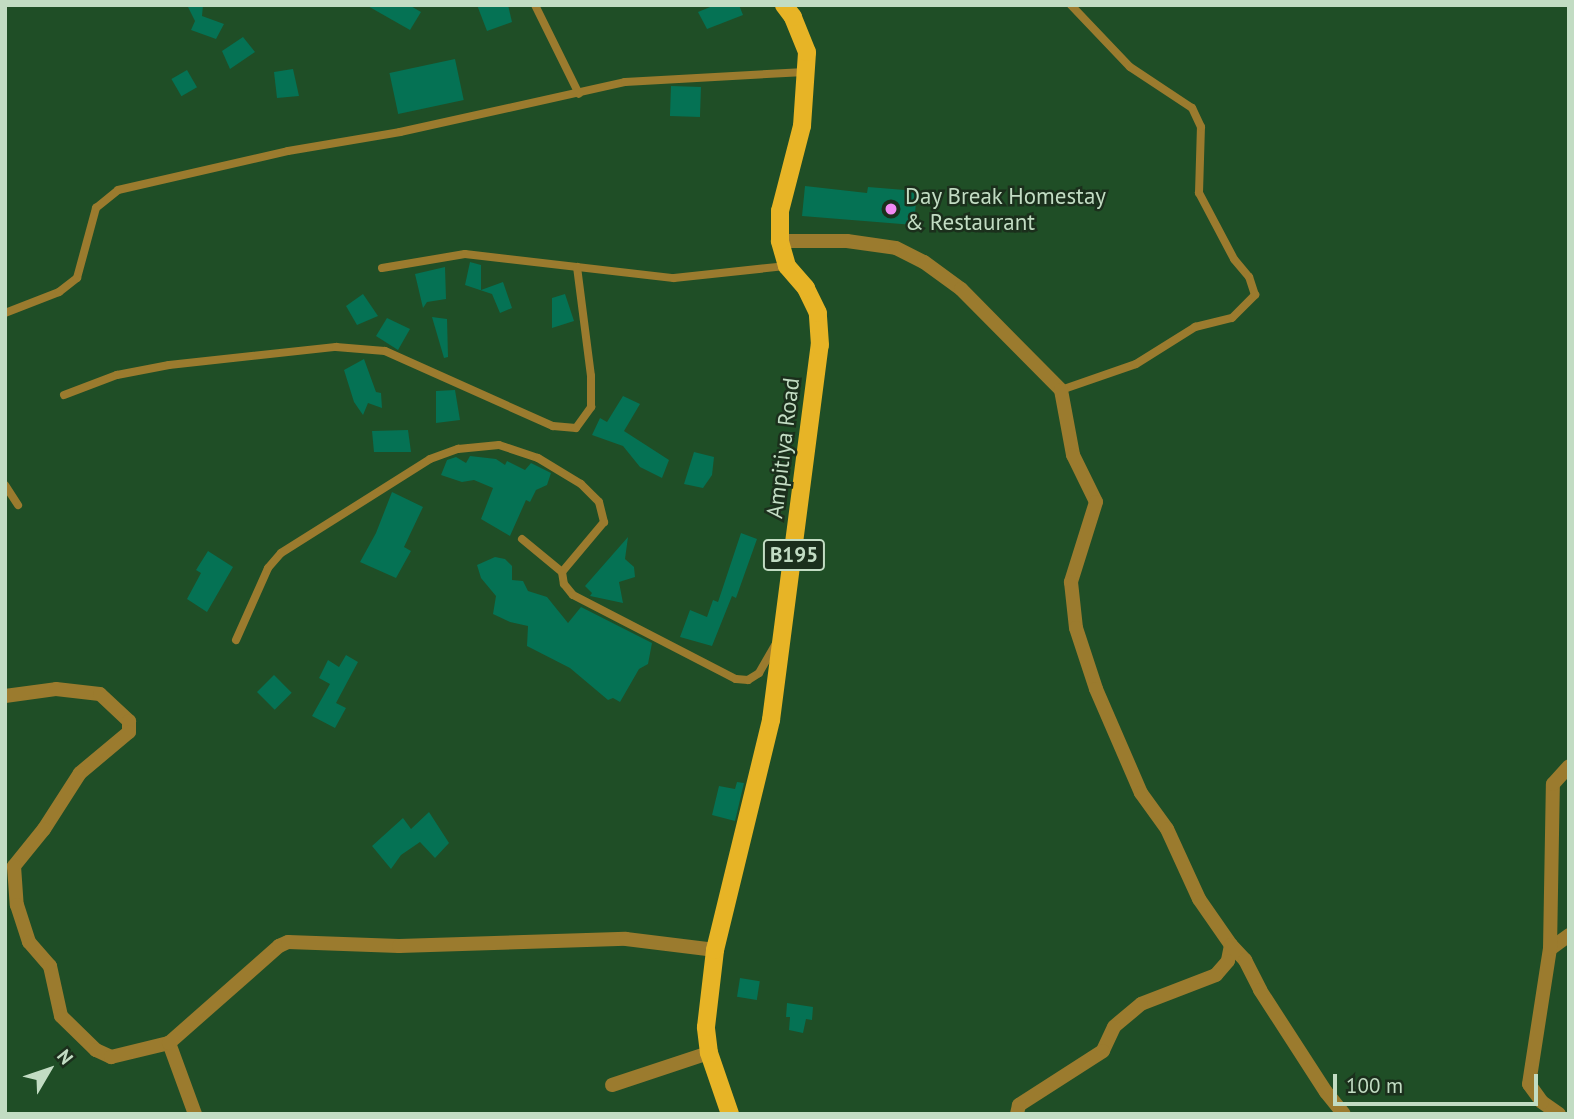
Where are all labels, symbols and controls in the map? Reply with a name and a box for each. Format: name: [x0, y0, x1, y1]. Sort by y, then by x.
place label: Day Break Homestay & Restaurant: [905, 182, 1108, 236]
marker: Day Break Homestay & Restaurant: [883, 201, 899, 217]
street label: Ampitiya Road: [761, 376, 805, 520]
road number: B195: [762, 538, 826, 572]
north arrow: [14, 1035, 84, 1105]
text: N: [52, 1044, 79, 1069]
scale bar: [1336, 1060, 1541, 1104]
text: 100 m: [1346, 1072, 1403, 1099]

